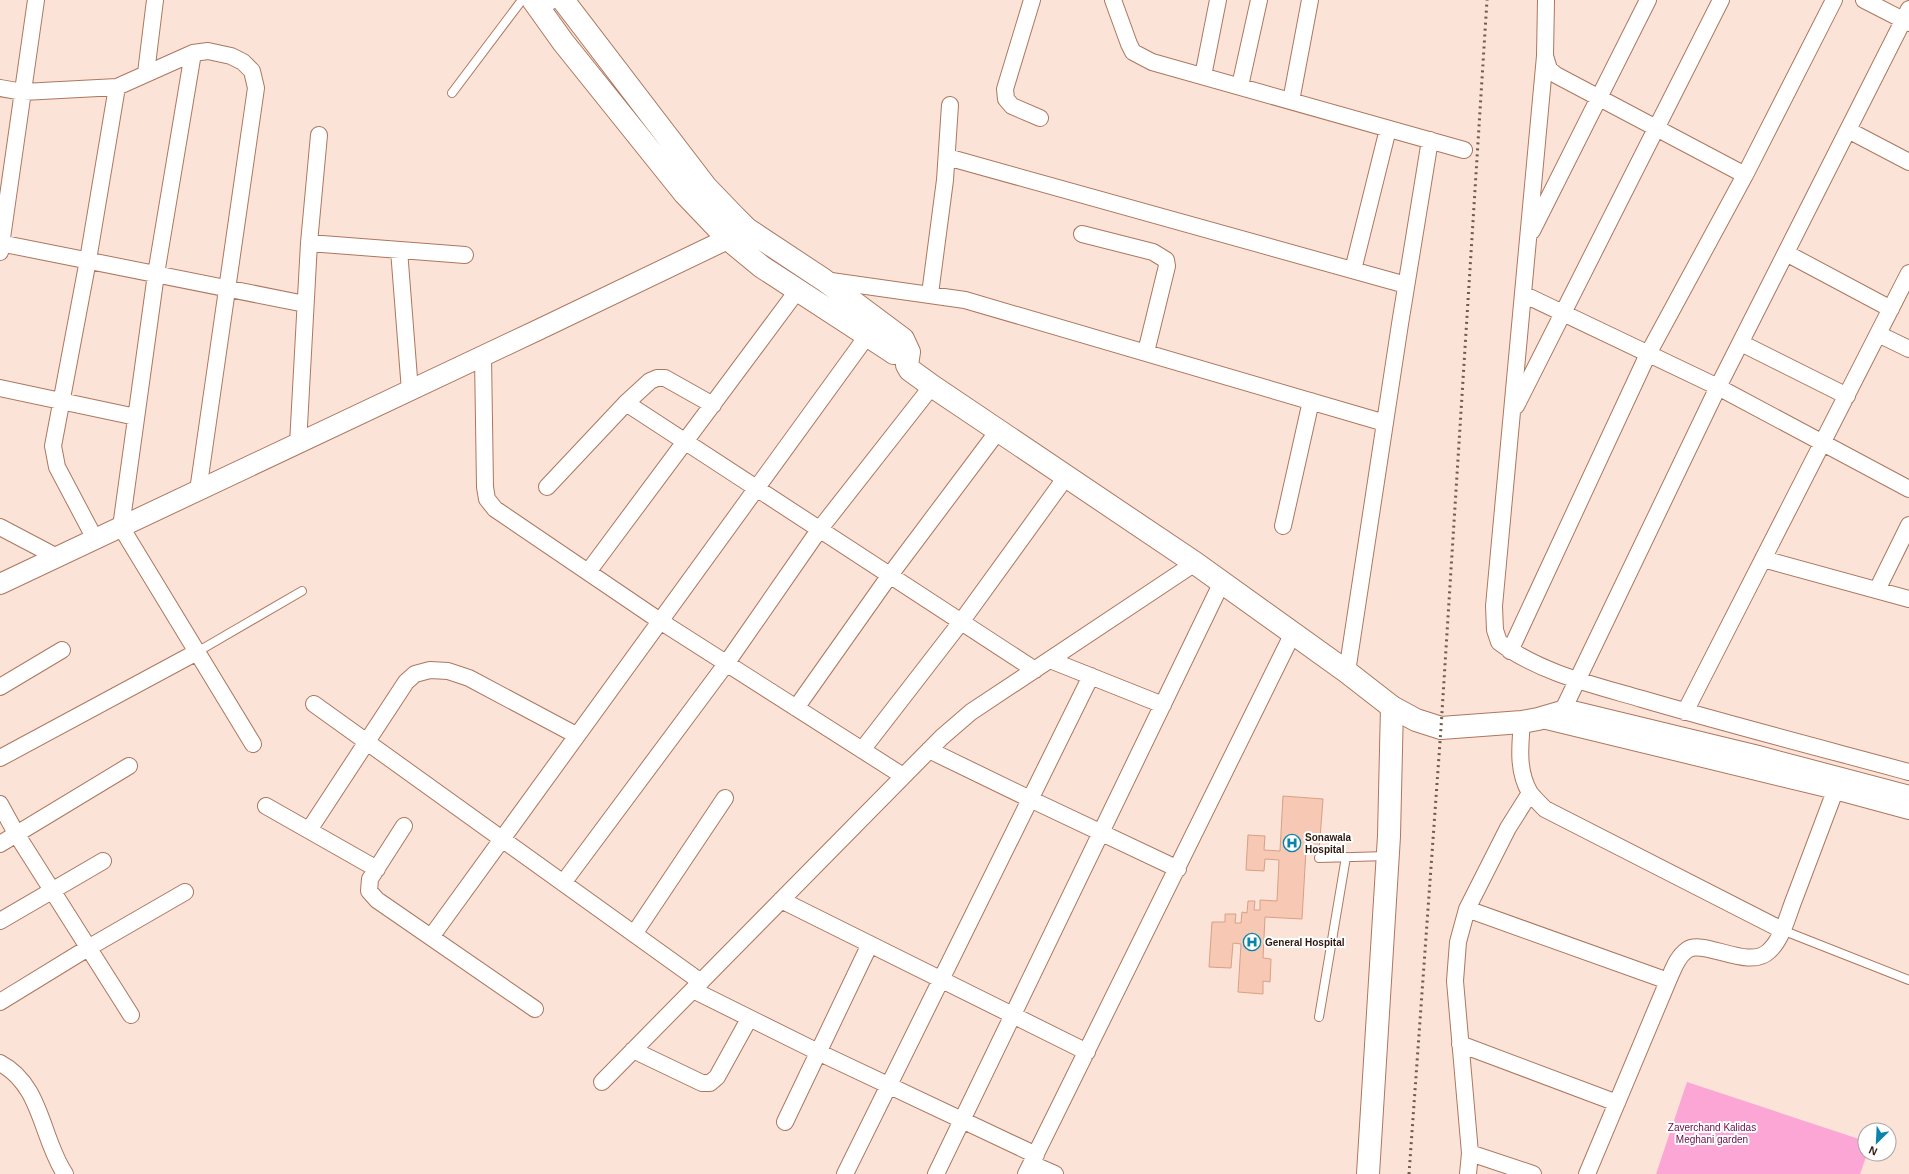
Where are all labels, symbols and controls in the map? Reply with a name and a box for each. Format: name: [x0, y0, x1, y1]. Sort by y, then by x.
place label: Sonawala Hospital: [1305, 832, 1352, 855]
hospital icon: Sonawala Hospital: [1282, 833, 1302, 853]
hospital icon: General Hospital: [1242, 932, 1262, 952]
place label: General Hospital: [1265, 937, 1345, 948]
park label: Zaverchand Kalidas Meghani garden: [1668, 1122, 1756, 1145]
north arrow: [1857, 1122, 1897, 1162]
text: N: [1867, 1144, 1879, 1158]

